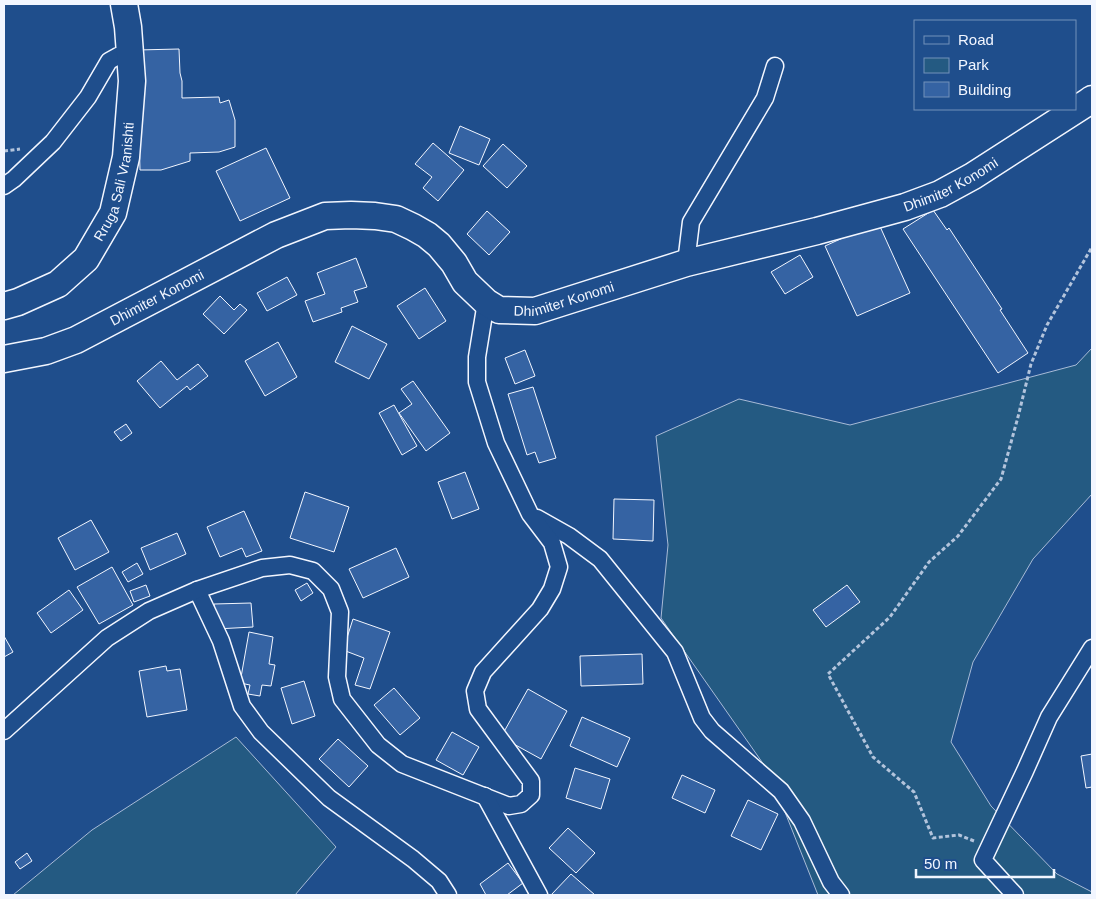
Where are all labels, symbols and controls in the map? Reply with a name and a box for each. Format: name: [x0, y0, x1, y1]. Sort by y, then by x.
legend: [914, 20, 1076, 110]
text: Road: [958, 31, 994, 48]
text: Park: [958, 56, 989, 73]
text: Building: [958, 81, 1011, 98]
street label: Rruga Sali Vranishti: [90, 122, 137, 244]
street label: Dhimiter Konomi: [901, 154, 1001, 215]
street label: Dhimiter Konomi: [107, 266, 206, 329]
street label: Dhimiter Konomi: [513, 278, 616, 319]
scale bar: [916, 846, 1054, 878]
text: 50 m: [924, 855, 957, 872]

